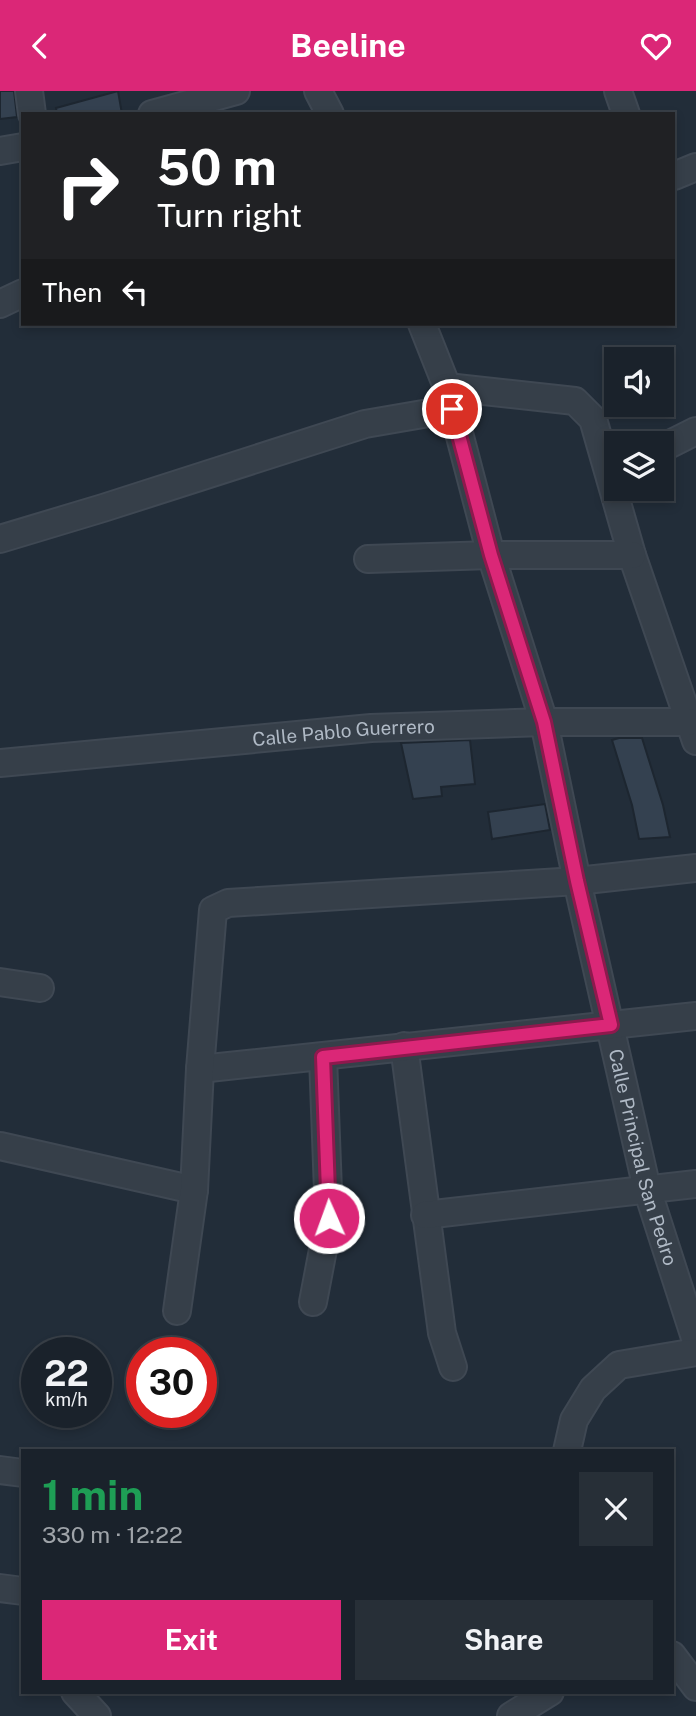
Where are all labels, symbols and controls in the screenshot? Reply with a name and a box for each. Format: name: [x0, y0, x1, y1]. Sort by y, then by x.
icon: back: [21, 27, 59, 65]
text: Beeline: [290, 27, 406, 64]
icon: heart: [637, 27, 675, 65]
text: 50 m: [157, 138, 277, 196]
icon: right: [42, 140, 133, 231]
text: Turn right: [157, 197, 302, 234]
icon: left: [116, 273, 154, 311]
text: Then: [42, 277, 102, 308]
map controls: [604, 347, 674, 501]
button: sound: [604, 347, 674, 417]
pin: [422, 379, 482, 439]
icon: arrive: [433, 390, 471, 428]
button: layers: [604, 431, 674, 501]
street label: Calle Pablo Guerrero: [251, 715, 435, 750]
street label: Calle Principal San Pedro: [604, 1047, 682, 1268]
position arrow: [292, 1181, 366, 1255]
speed limit sign: 30: [126, 1337, 217, 1428]
text: 22: [44, 1353, 89, 1394]
text: km/h: [45, 1389, 88, 1410]
text: 1 min: [42, 1470, 143, 1519]
button: close: [579, 1472, 653, 1546]
text: 330 m · 12:22: [42, 1521, 183, 1548]
button: Exit: [42, 1600, 341, 1680]
button: Share: [355, 1600, 653, 1680]

